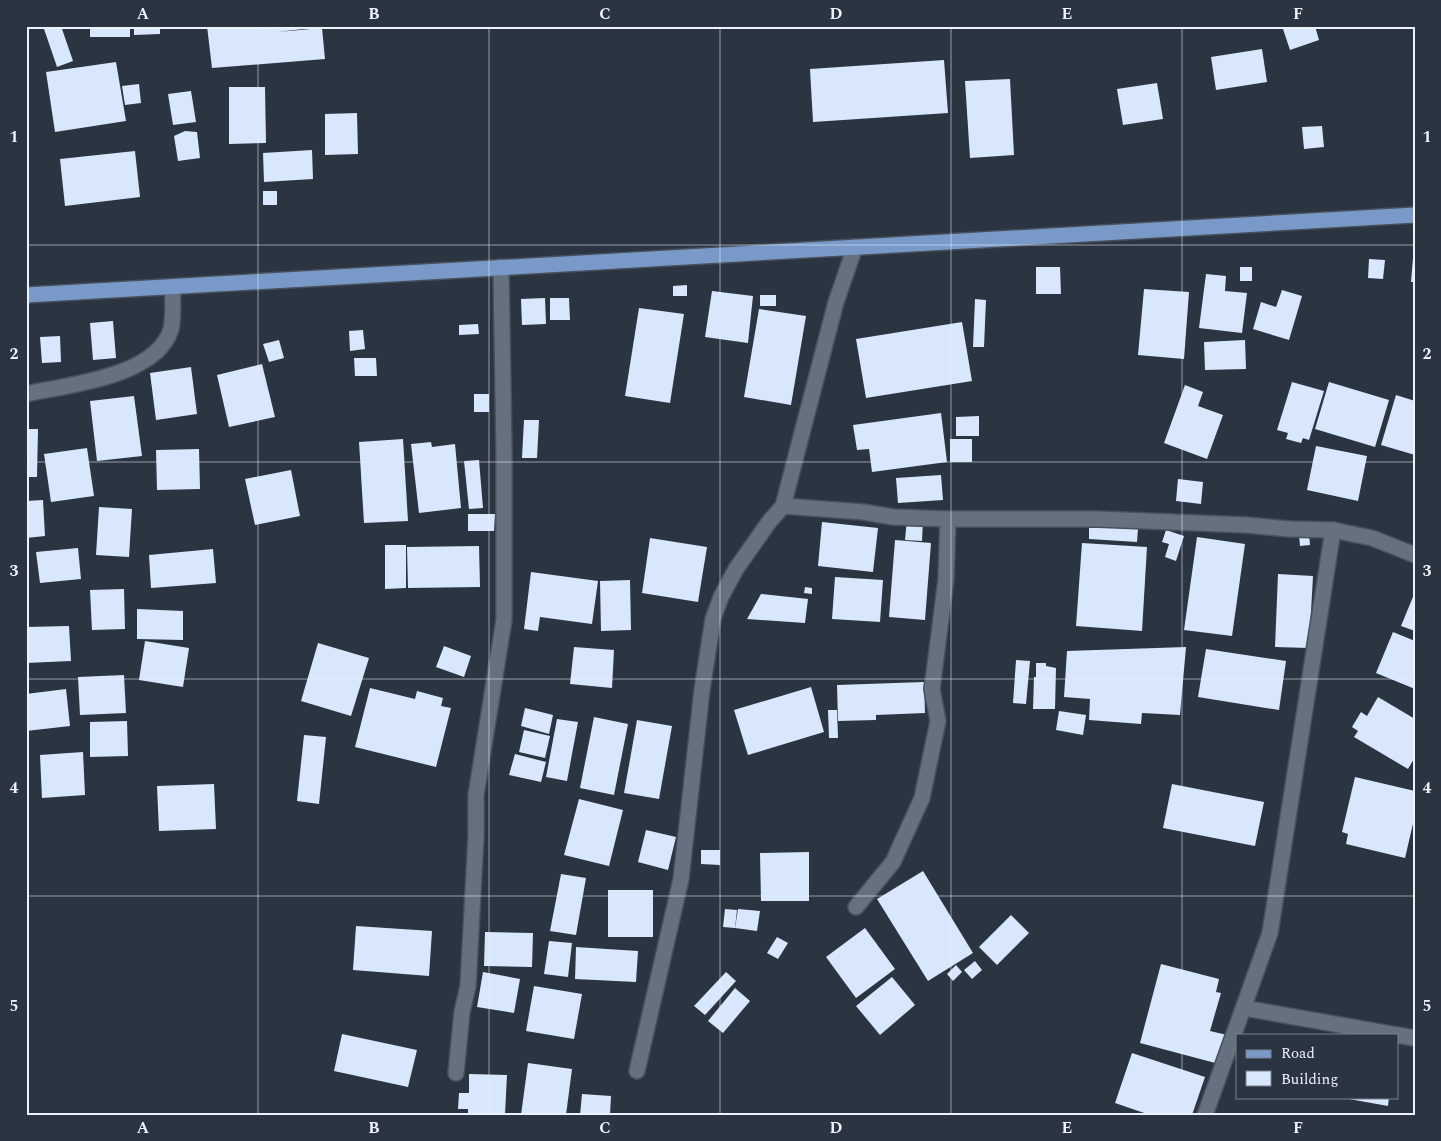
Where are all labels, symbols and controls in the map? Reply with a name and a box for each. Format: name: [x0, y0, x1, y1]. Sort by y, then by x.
text: A: [137, 2, 150, 26]
text: B: [368, 2, 380, 26]
text: C: [599, 2, 611, 26]
text: D: [830, 2, 843, 26]
text: E: [1062, 2, 1072, 26]
text: F: [1293, 2, 1303, 26]
text: 1: [10, 125, 18, 149]
text: 1: [1423, 125, 1431, 149]
text: 2: [10, 342, 19, 366]
text: 2: [1423, 342, 1432, 366]
text: 3: [10, 559, 19, 583]
text: 3: [1423, 559, 1432, 583]
text: 4: [10, 776, 19, 800]
text: 4: [1423, 776, 1432, 800]
text: 5: [10, 994, 18, 1018]
text: 5: [1423, 994, 1431, 1018]
legend: [1236, 1034, 1398, 1098]
text: Road: [1281, 1042, 1315, 1065]
text: Building: [1281, 1068, 1338, 1091]
text: A: [137, 1116, 150, 1140]
text: B: [368, 1116, 380, 1140]
text: C: [599, 1116, 611, 1140]
text: D: [830, 1116, 843, 1140]
text: E: [1062, 1116, 1072, 1140]
text: F: [1293, 1116, 1303, 1140]

